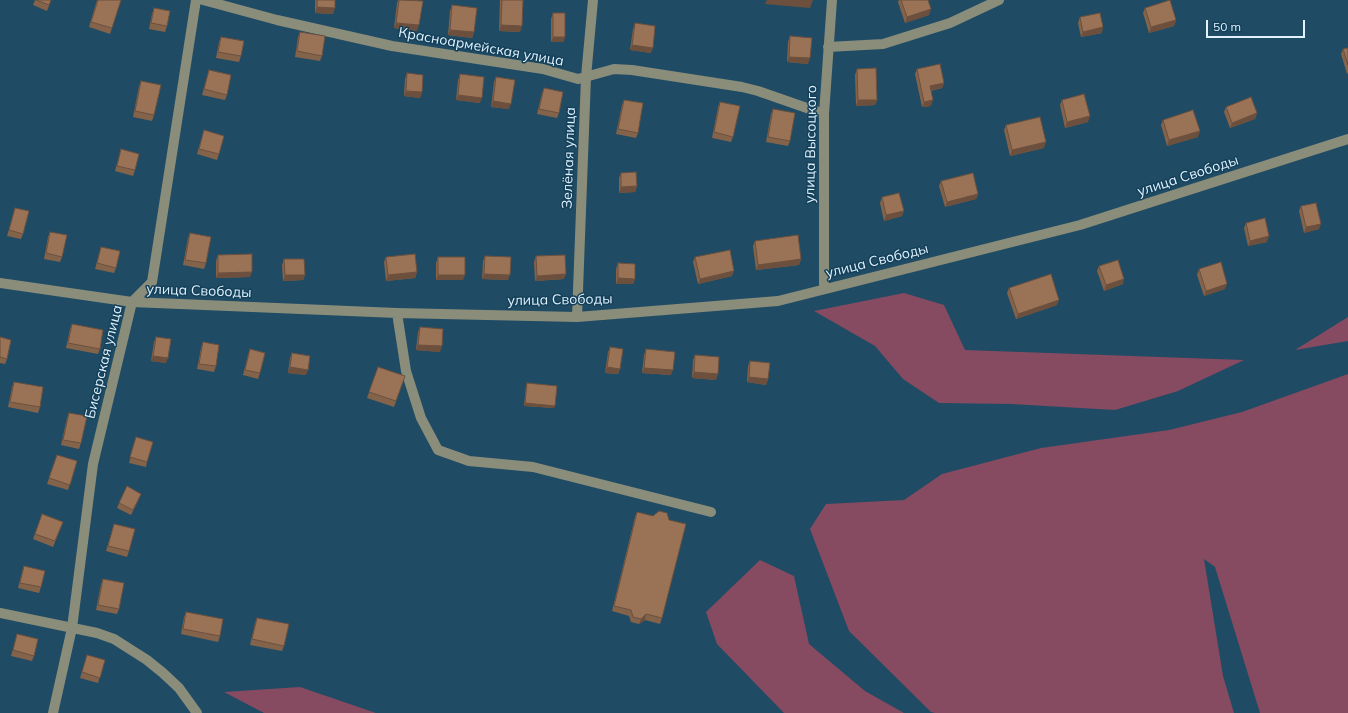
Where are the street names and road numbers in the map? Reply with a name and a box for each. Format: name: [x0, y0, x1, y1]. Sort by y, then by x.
street label: Красноармейская улица: [397, 24, 565, 70]
street label: улица Высоцкого: [802, 85, 820, 203]
street label: Зелёная улица: [559, 107, 579, 209]
street label: улица Свободы: [1135, 152, 1241, 200]
street label: улица Свободы: [824, 240, 930, 282]
street label: улица Свободы: [146, 281, 252, 301]
street label: улица Свободы: [507, 291, 613, 309]
street label: Бисерская улица: [82, 303, 126, 421]

